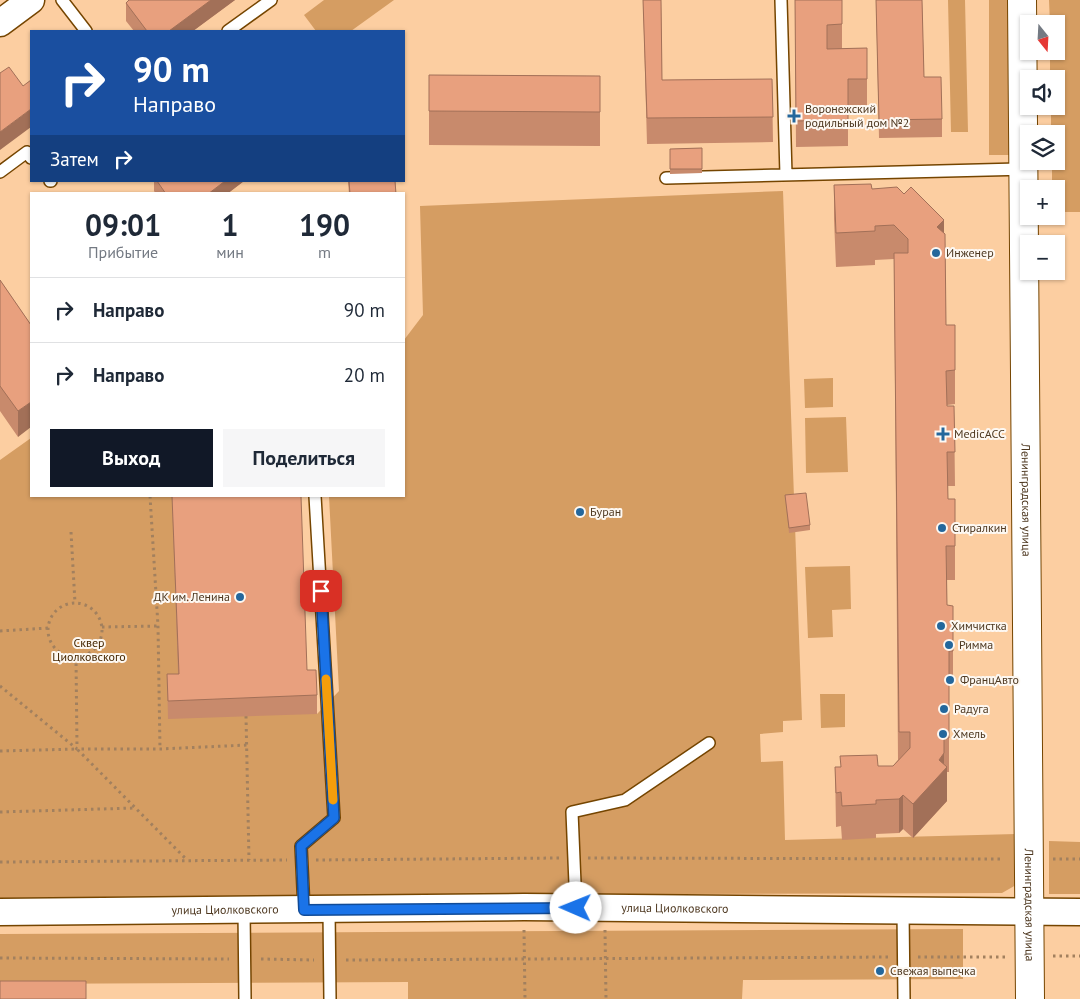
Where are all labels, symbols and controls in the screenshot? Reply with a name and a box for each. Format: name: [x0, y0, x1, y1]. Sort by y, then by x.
north arrow: [1020, 15, 1065, 60]
map controls: [1020, 15, 1065, 280]
text: 90 m: [133, 46, 210, 92]
icon: right: [50, 50, 115, 115]
button: sound: [1020, 70, 1065, 115]
text: Направо: [133, 90, 216, 118]
place label: Воронежский родильный дом №2: [805, 101, 909, 130]
marker: Воронежский родильный дом №2: [787, 109, 801, 123]
button: layers: [1020, 125, 1065, 170]
icon: right: [109, 145, 137, 173]
text: Затем: [50, 147, 99, 171]
button: +: [1020, 180, 1065, 225]
text: 09:01: [85, 205, 161, 244]
text: 1: [222, 205, 239, 244]
text: 190: [299, 205, 350, 244]
button: −: [1020, 235, 1065, 280]
text: Прибытие: [88, 242, 158, 262]
text: мин: [216, 242, 244, 262]
text: m: [318, 242, 331, 262]
place label: Инженер: [946, 245, 994, 260]
marker: Инженер: [930, 247, 942, 259]
icon: right: [50, 296, 78, 324]
text: Направо: [93, 298, 164, 322]
text: 90 m: [344, 298, 385, 322]
icon: right: [50, 361, 78, 389]
text: Направо: [93, 363, 164, 387]
text: 20 m: [344, 363, 385, 387]
place label: MedicACC: [954, 426, 1005, 441]
marker: MedicACC: [936, 427, 950, 441]
button: Выход: [50, 429, 213, 487]
button: Поделиться: [223, 429, 385, 487]
street label: Ленинградская улица: [1019, 442, 1034, 557]
place label: Буран: [590, 504, 621, 519]
marker: Буран: [574, 506, 586, 518]
place label: Стиралкин: [952, 520, 1007, 535]
marker: Стиралкин: [936, 522, 948, 534]
pin: [300, 570, 342, 612]
icon: arrive: [307, 577, 335, 605]
place label: ДК им. Ленина: [153, 589, 230, 604]
marker: ДК им. Ленина: [234, 591, 246, 603]
place label: Химчистка: [951, 618, 1007, 633]
marker: Химчистка: [935, 620, 947, 632]
park label: Сквер Циолковского: [52, 635, 126, 664]
place label: Римма: [959, 637, 993, 652]
marker: Римма: [943, 639, 955, 651]
place label: ФранцАвто: [960, 672, 1019, 687]
marker: ФранцАвто: [944, 674, 956, 686]
place label: Радуга: [954, 701, 989, 716]
marker: Радуга: [938, 703, 950, 715]
place label: Хмель: [953, 726, 986, 741]
marker: Хмель: [937, 728, 949, 740]
street label: Ленинградская улица: [1022, 847, 1038, 962]
position arrow: [549, 881, 601, 933]
street label: улица Циолковского: [621, 900, 729, 916]
street label: улица Циолковского: [171, 901, 279, 917]
place label: Свежая выпечка: [890, 963, 976, 978]
marker: Свежая выпечка: [874, 965, 886, 977]

